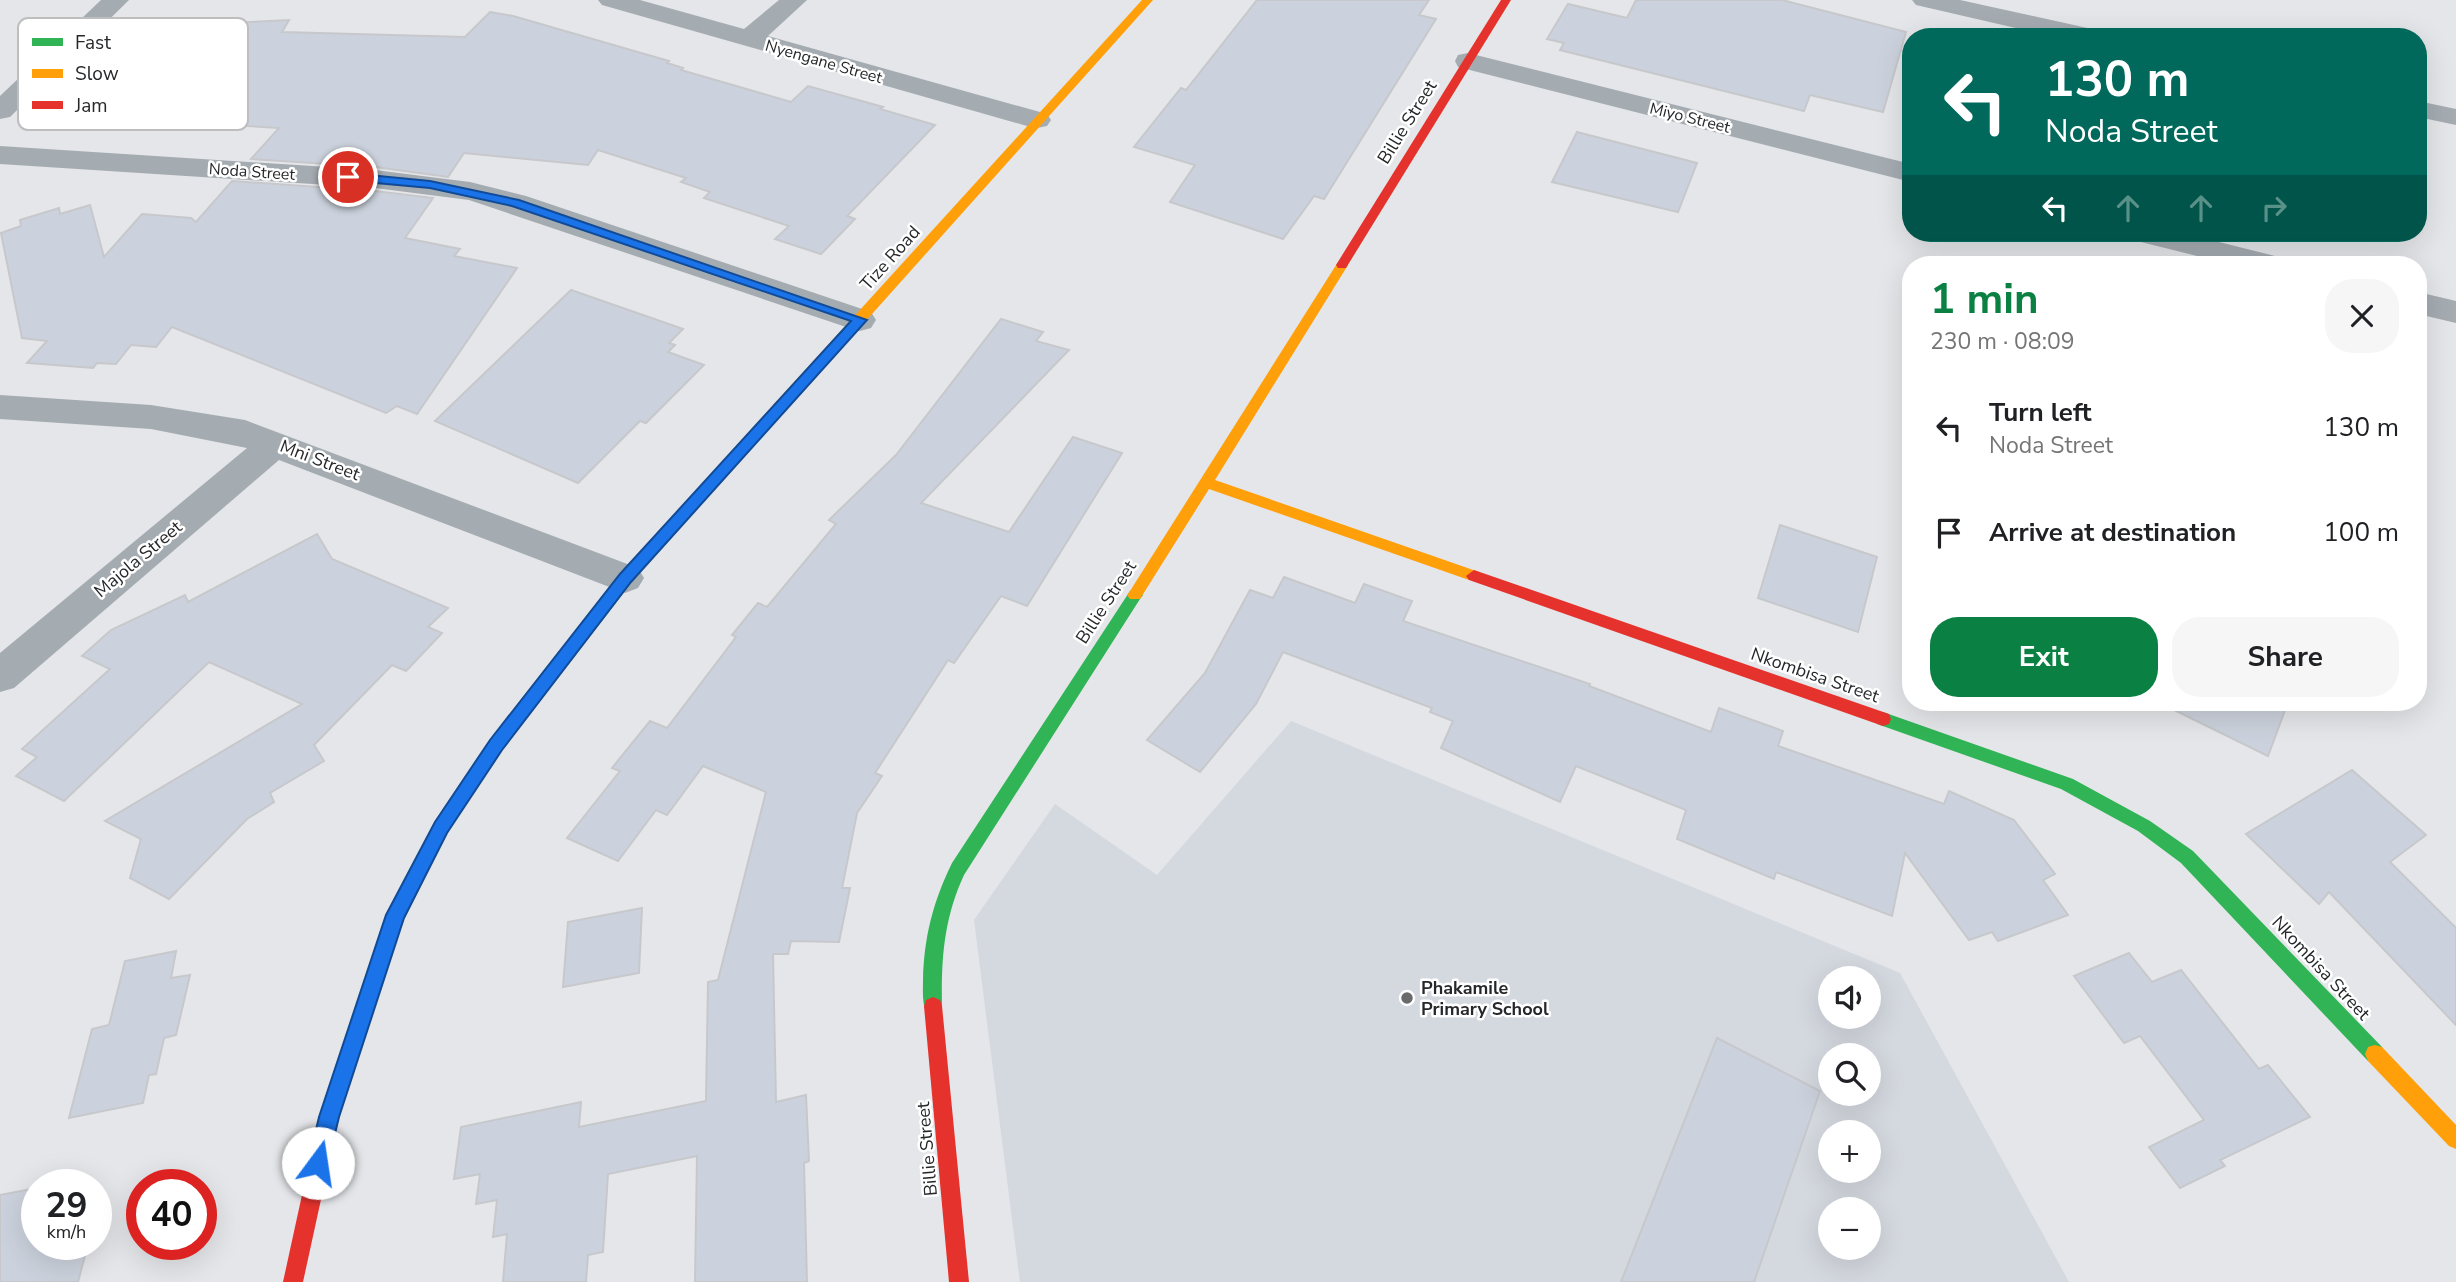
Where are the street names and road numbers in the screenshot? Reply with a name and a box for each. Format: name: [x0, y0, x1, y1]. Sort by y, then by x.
street label: Nyengane Street: [763, 35, 885, 89]
street label: Billie Street: [1372, 75, 1443, 168]
street label: Miyo Street: [1647, 97, 1733, 139]
street label: Noda Street: [208, 158, 296, 186]
street label: Tize Road: [855, 221, 925, 295]
street label: Mni Street: [277, 434, 364, 486]
street label: Majola Street: [89, 515, 188, 603]
street label: Billie Street: [1070, 555, 1142, 648]
street label: Nkombisa Street: [1748, 642, 1883, 708]
street label: Nkombisa Street: [2266, 911, 2376, 1026]
street label: Billie Street: [911, 1100, 943, 1197]

